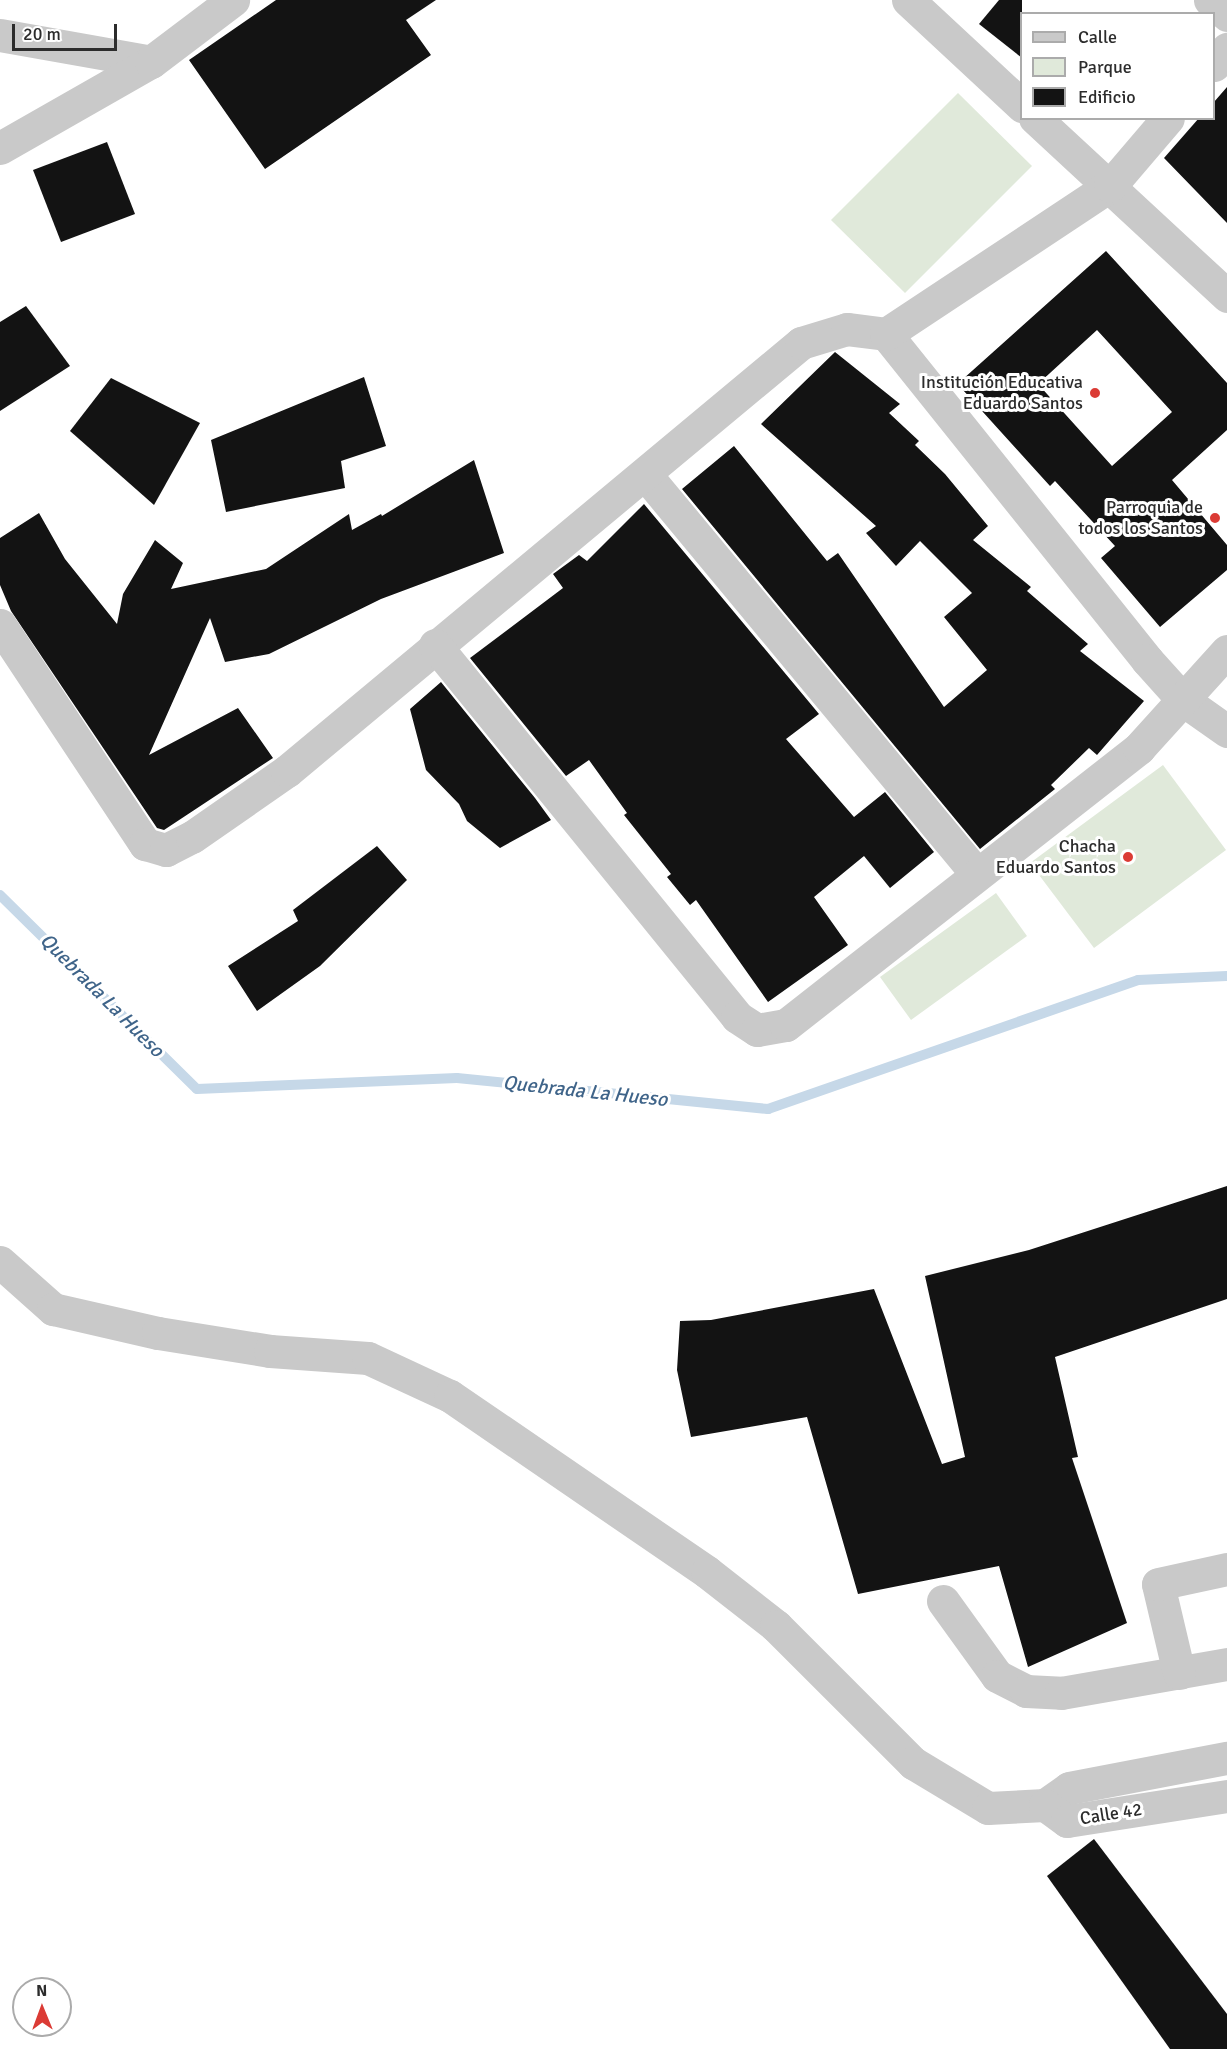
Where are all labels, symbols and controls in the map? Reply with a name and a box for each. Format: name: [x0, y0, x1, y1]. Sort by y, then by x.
scale bar: [15, 12, 120, 50]
legend: [1020, 12, 1215, 120]
text: 20 m: [23, 23, 61, 45]
text: Calle: [1078, 26, 1117, 48]
text: Parque: [1078, 56, 1132, 78]
text: Edificio: [1078, 86, 1136, 108]
place label: Institución Educativa Eduardo Santos: [921, 372, 1083, 415]
marker: Institución Educativa Eduardo Santos: [1088, 386, 1102, 400]
place label: Parroquia de todos los Santos: [1078, 497, 1203, 540]
marker: Parroquia de todos los Santos: [1208, 511, 1222, 525]
place label: Chacha Eduardo Santos: [996, 836, 1116, 878]
marker: Chacha Eduardo Santos: [1121, 850, 1135, 864]
water label: Quebrada La Hueso: [35, 928, 169, 1062]
water label: Quebrada La Hueso: [502, 1070, 668, 1112]
street label: Calle 42: [1078, 1798, 1144, 1830]
north arrow: [12, 1977, 72, 2037]
text: N: [36, 1981, 47, 2001]

